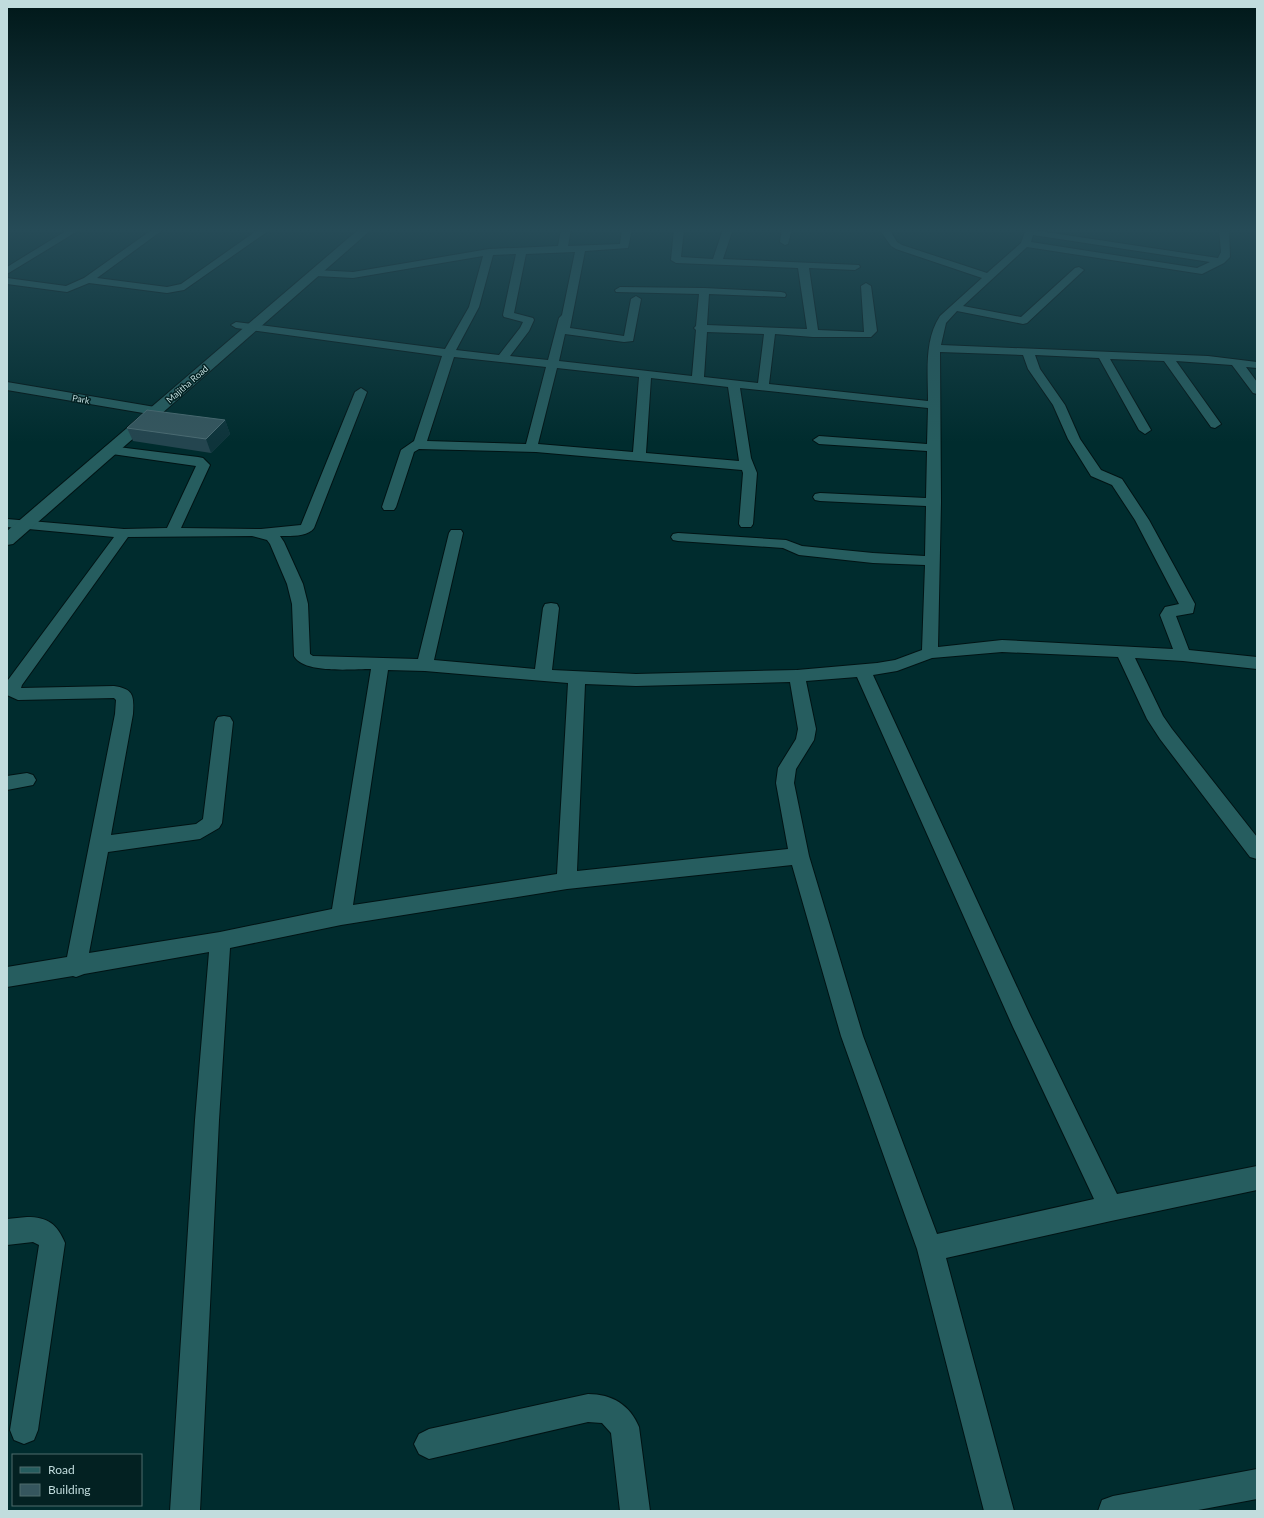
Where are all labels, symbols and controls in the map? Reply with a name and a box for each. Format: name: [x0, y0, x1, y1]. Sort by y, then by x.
street label: Majitha Road: [164, 363, 210, 405]
street label: Park: [71, 392, 91, 406]
legend: [12, 1454, 142, 1506]
text: Road: [48, 1462, 75, 1477]
text: Building: [48, 1482, 91, 1497]

